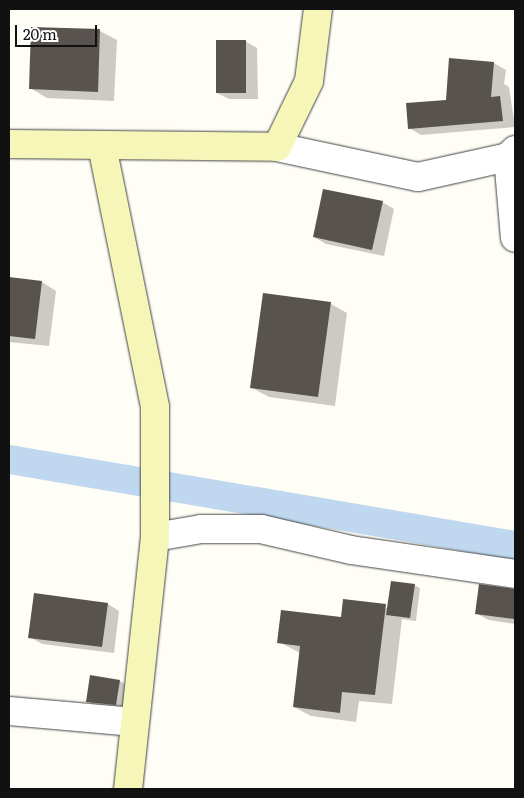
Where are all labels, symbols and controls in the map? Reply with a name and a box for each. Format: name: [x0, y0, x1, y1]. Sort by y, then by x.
scale bar: [18, 15, 100, 47]
text: 20 m: [23, 22, 57, 45]

